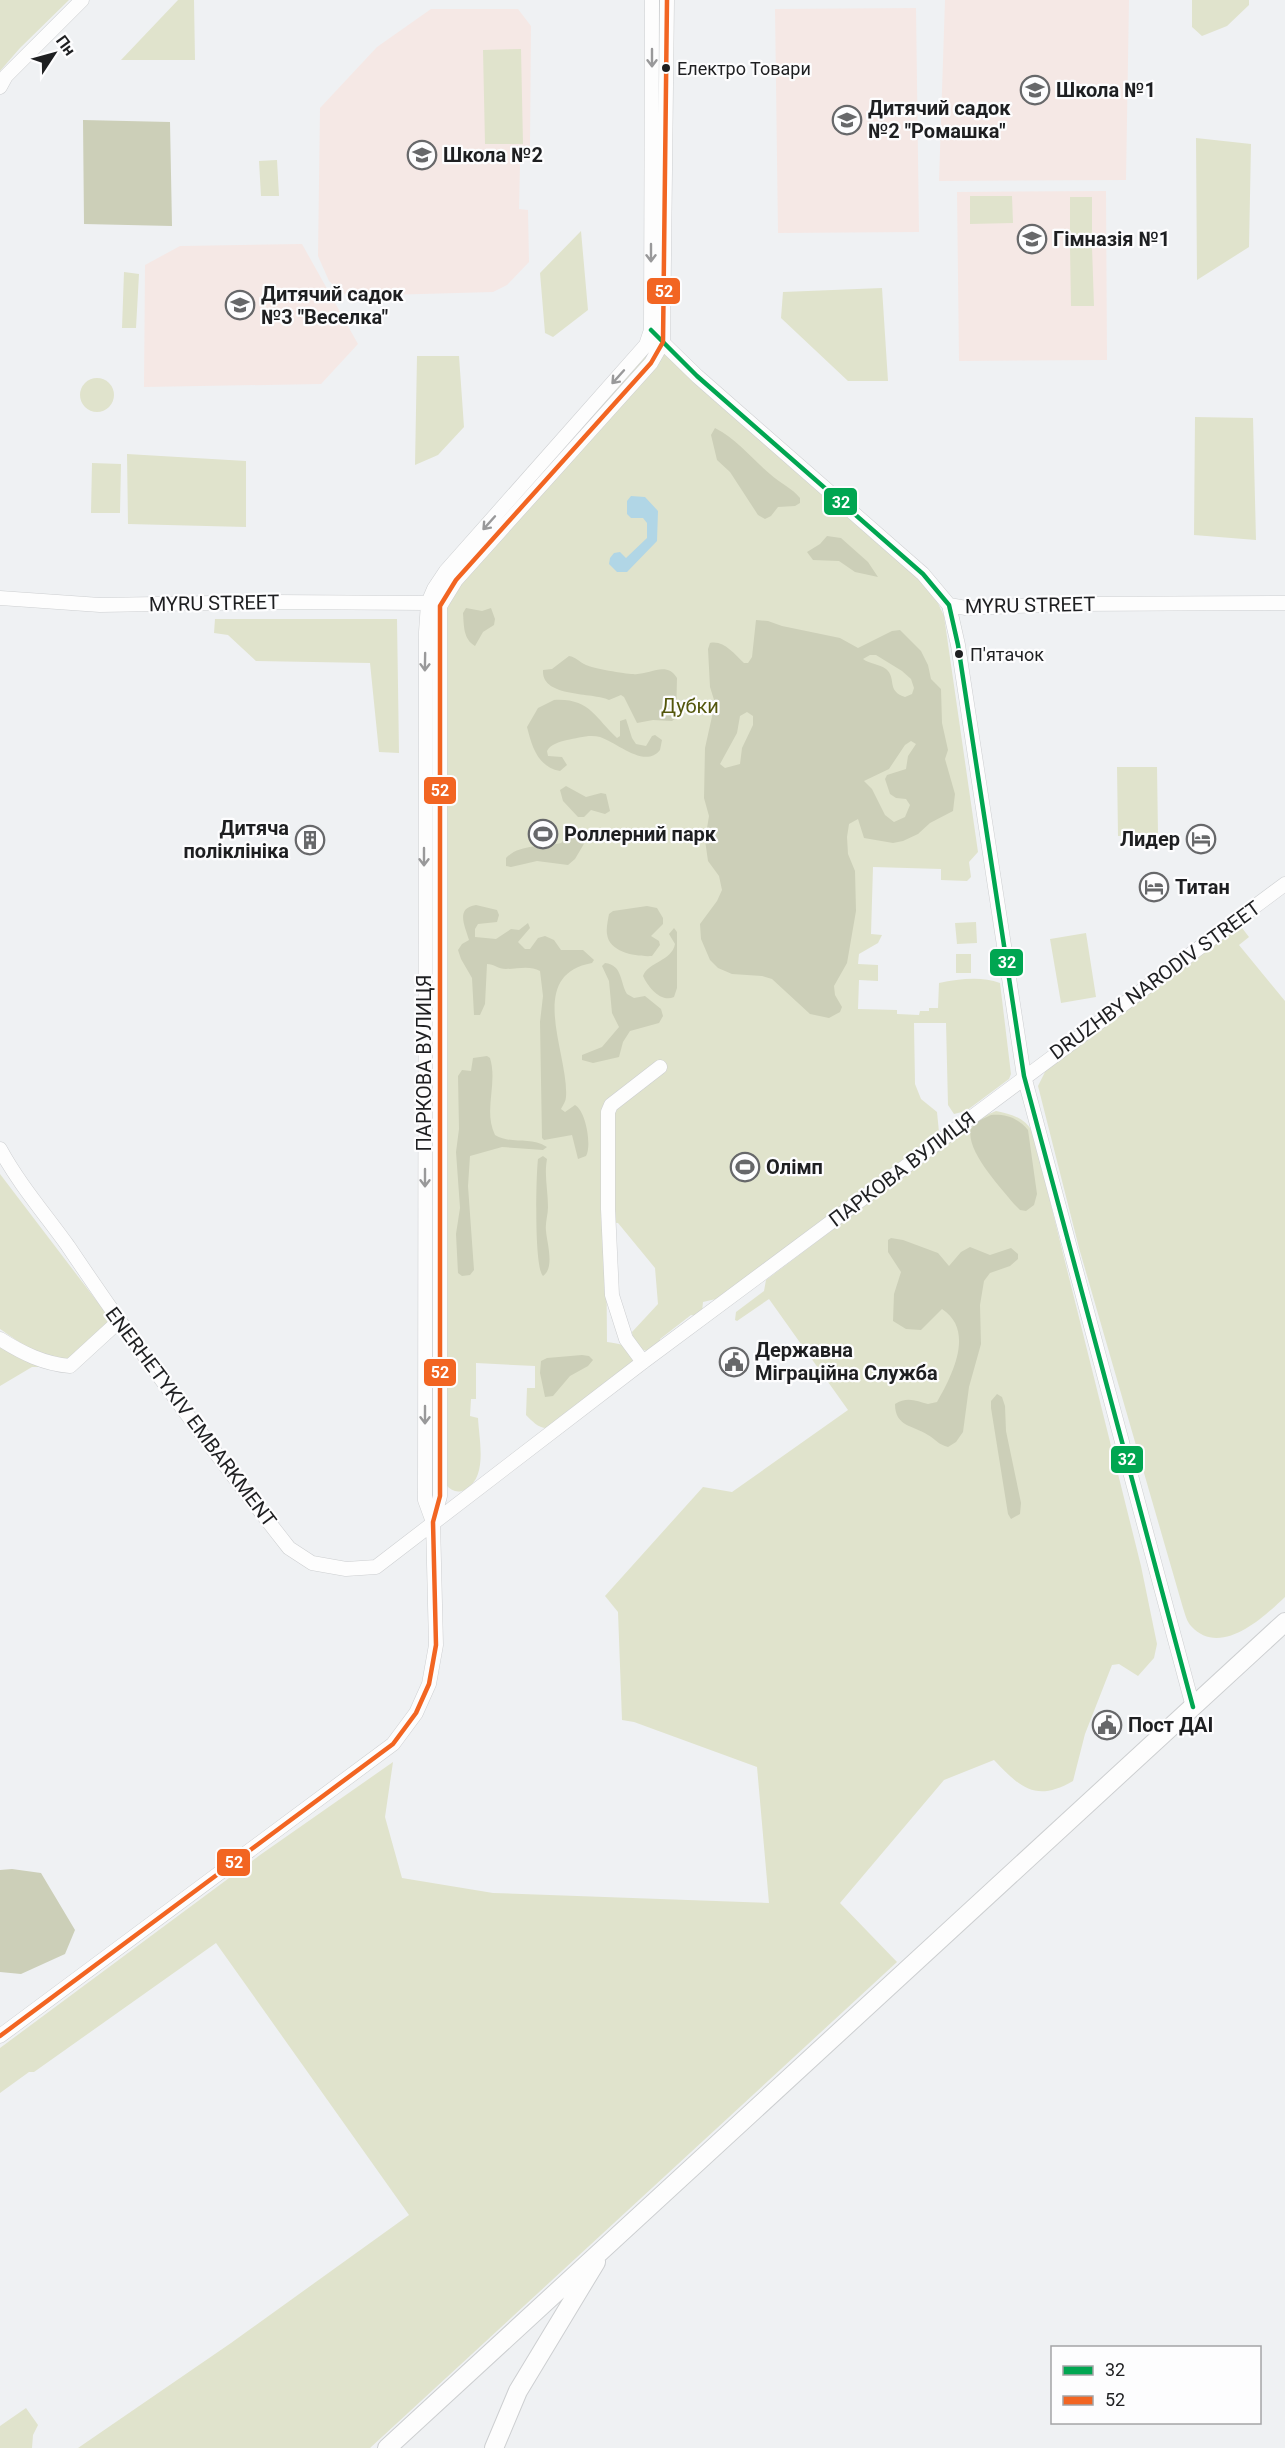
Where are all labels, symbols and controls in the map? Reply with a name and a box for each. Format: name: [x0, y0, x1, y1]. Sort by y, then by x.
north arrow: [24, 24, 84, 84]
text: Пн: [52, 32, 79, 59]
one-way arrow: [646, 48, 658, 68]
place label: Електро Товари: [677, 58, 811, 79]
marker: Електро Товари: [660, 62, 672, 74]
school or university icon: Школа №1: [1019, 74, 1051, 106]
place label: Школа №1: [1056, 78, 1156, 102]
place label: Дитячий садок №2 "Ромашка": [868, 96, 1011, 143]
school or university icon: Дитячий садок №2 "Ромашка": [831, 104, 863, 136]
school or university icon: Школа №2: [406, 139, 438, 171]
place label: Школа №2: [443, 143, 543, 167]
school or university icon: Гімназія №1: [1016, 223, 1048, 255]
place label: Гімназія №1: [1053, 227, 1170, 251]
one-way arrow: [645, 243, 657, 263]
line badge: 52: [646, 277, 681, 305]
place label: Дитячий садок №3 "Веселка": [261, 282, 404, 329]
text: 52: [655, 282, 673, 301]
school or university icon: Дитячий садок №3 "Веселка": [224, 289, 256, 321]
one-way arrow: [611, 369, 625, 384]
line badge: 32: [823, 487, 858, 516]
text: 32: [832, 493, 850, 512]
one-way arrow: [482, 515, 496, 530]
street label: MYRU STREET: [149, 590, 279, 616]
street label: MYRU STREET: [965, 592, 1095, 618]
place label: П'ятачок: [970, 644, 1044, 665]
marker: П'ятачок: [953, 648, 965, 660]
one-way arrow: [419, 651, 431, 671]
park label: Дубки: [661, 694, 719, 718]
line badge: 52: [423, 776, 457, 805]
text: 52: [431, 781, 449, 800]
place label: Дитяча поліклініка: [183, 816, 289, 863]
sports icon: Роллерний парк: [527, 818, 559, 850]
place label: Роллерний парк: [564, 822, 717, 846]
hotel icon: Лидер: [1185, 823, 1217, 855]
building icon: Дитяча поліклініка: [294, 824, 326, 856]
place label: Лидер: [1120, 827, 1180, 851]
one-way arrow: [418, 846, 430, 866]
hotel icon: Титан: [1138, 871, 1170, 903]
place label: Титан: [1175, 875, 1230, 899]
street label: DRUZHBY NARODIV STREET: [1045, 895, 1265, 1064]
line badge: 32: [989, 948, 1024, 977]
text: 32: [998, 953, 1016, 972]
street label: ПАРКОВА ВУЛИЦЯ: [412, 975, 436, 1151]
street label: ПАРКОВА ВУЛИЦЯ: [824, 1106, 980, 1232]
sports icon: Олімп: [729, 1151, 761, 1183]
place label: Олімп: [766, 1155, 823, 1179]
one-way arrow: [419, 1167, 431, 1187]
street label: ENERHETYKIV EMBARKMENT: [101, 1302, 282, 1532]
place label: Державна Міграційна Служба: [755, 1338, 938, 1385]
public building icon: Державна Міграційна Служба: [718, 1346, 750, 1378]
line badge: 52: [423, 1358, 457, 1387]
text: 52: [431, 1363, 449, 1382]
one-way arrow: [419, 1404, 431, 1424]
line badge: 32: [1110, 1445, 1144, 1474]
text: 32: [1118, 1450, 1136, 1469]
public building icon: Пост ДАІ: [1091, 1709, 1123, 1741]
place label: Пост ДАІ: [1128, 1713, 1213, 1737]
line badge: 52: [216, 1848, 251, 1877]
text: 52: [225, 1853, 243, 1872]
legend: [1051, 2346, 1261, 2424]
text: 32: [1105, 2359, 1125, 2380]
text: 52: [1105, 2389, 1125, 2410]

